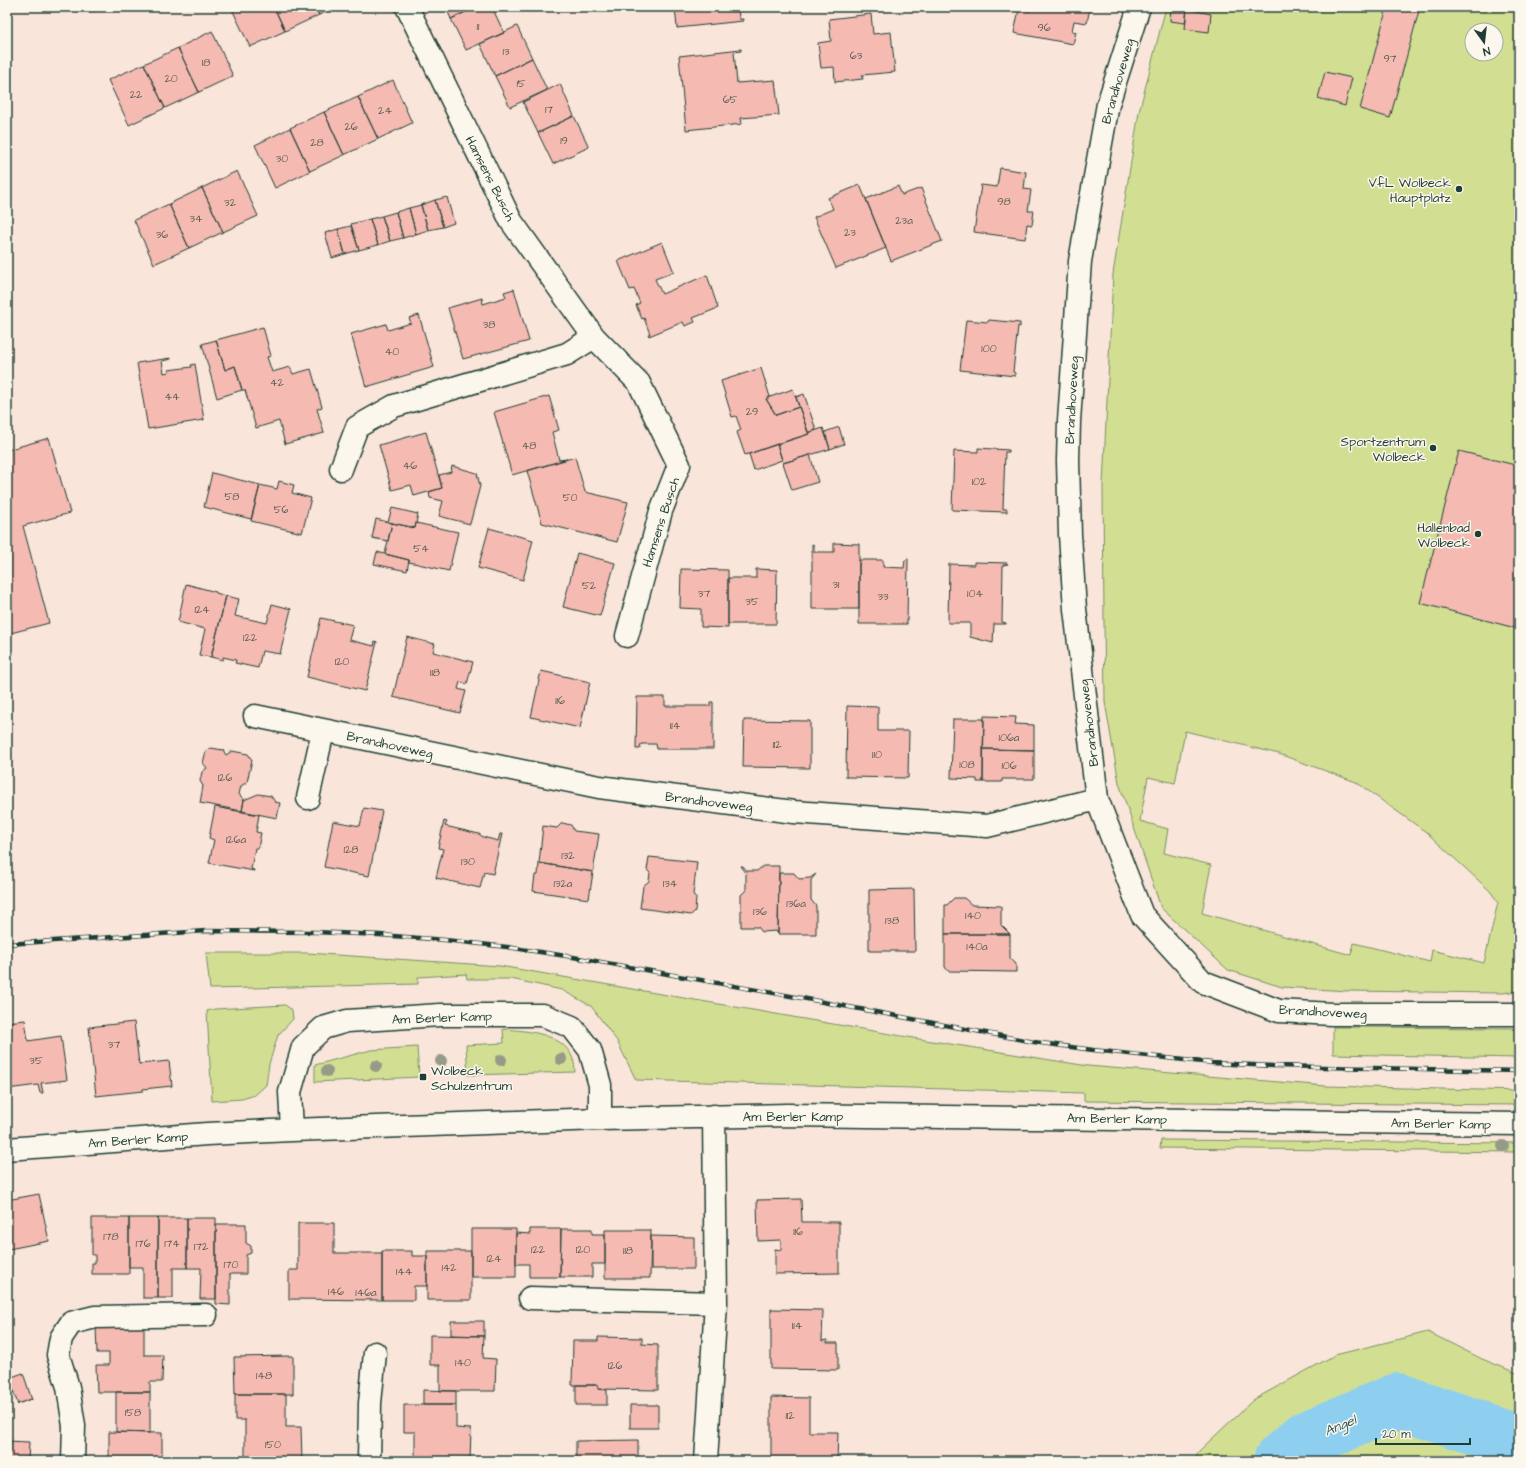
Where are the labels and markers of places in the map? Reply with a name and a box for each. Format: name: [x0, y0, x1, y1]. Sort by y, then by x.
place label: VfL Wolbeck Hauptplatz: [1369, 174, 1452, 207]
marker: VfL Wolbeck Hauptplatz: [1454, 184, 1464, 194]
place label: Sportzentrum Wolbeck: [1341, 433, 1426, 466]
marker: Sportzentrum Wolbeck: [1428, 443, 1438, 453]
place label: Hallenbad Wolbeck: [1417, 519, 1470, 552]
marker: Hallenbad Wolbeck: [1473, 529, 1483, 539]
place label: Wolbeck Schulzentrum: [431, 1062, 513, 1095]
marker: Wolbeck Schulzentrum: [418, 1072, 428, 1082]

